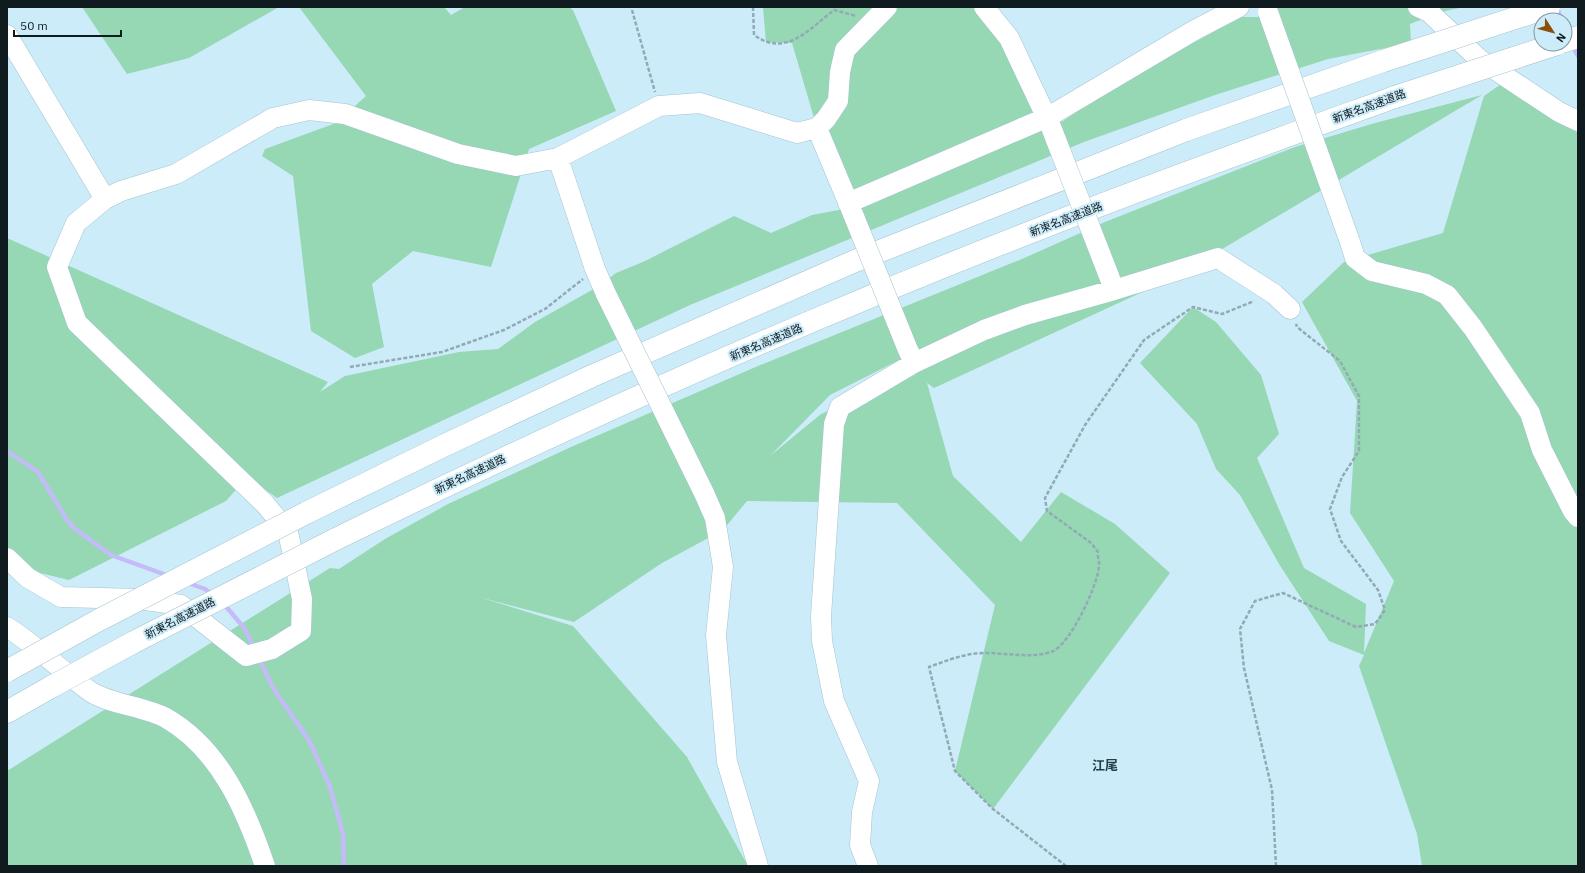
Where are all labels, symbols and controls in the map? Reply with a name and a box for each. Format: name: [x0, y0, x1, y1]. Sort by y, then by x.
scale bar: [14, 12, 121, 38]
north arrow: [1533, 12, 1573, 52]
text: 50 m: [20, 18, 48, 33]
text: N: [1553, 31, 1569, 45]
street label: 新東名高速道路: [1330, 86, 1408, 126]
street label: 新東名高速道路: [1028, 199, 1104, 239]
street label: 新東名高速道路: [728, 321, 804, 363]
street label: 新東名高速道路: [432, 451, 508, 497]
street label: 新東名高速道路: [143, 594, 217, 642]
district label: 江尾: [1092, 757, 1118, 774]

